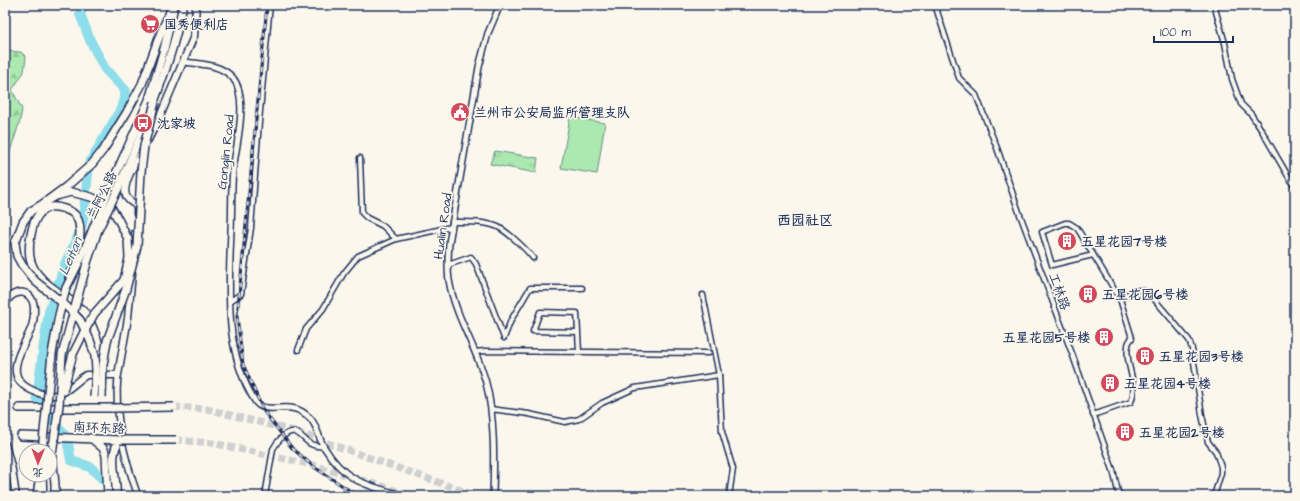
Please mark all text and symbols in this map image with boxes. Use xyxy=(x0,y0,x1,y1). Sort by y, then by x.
supermarket icon: 国秀便利店 xyxy=(139,13,161,35)
place label: 国秀便利店 xyxy=(164,16,229,34)
scale bar xyxy=(1154,18,1233,44)
text: 100 m xyxy=(1160,24,1191,41)
public building icon: 兰州市公安局监所管理支队 xyxy=(449,101,471,123)
place label: 兰州市公安局监所管理支队 xyxy=(474,104,630,122)
bus stop icon: 沈家坡 xyxy=(132,112,154,134)
street label: Gonglin Road xyxy=(213,113,240,190)
place label: 沈家坡 xyxy=(157,115,196,133)
street label: 兰阿公路 xyxy=(82,168,121,223)
street label: Hualin Road xyxy=(429,192,457,260)
district label: 西园社区 xyxy=(777,211,833,231)
building icon: 五星花园7号楼 xyxy=(1056,230,1078,252)
place label: 五星花园7号楼 xyxy=(1081,233,1167,251)
water label: Leitan xyxy=(54,234,88,278)
street label: 工林路 xyxy=(1044,270,1074,313)
building icon: 五星花园6号楼 xyxy=(1077,283,1099,305)
place label: 五星花园6号楼 xyxy=(1102,286,1188,304)
building icon: 五星花园5号楼 xyxy=(1093,326,1115,348)
place label: 五星花园5号楼 xyxy=(1003,329,1090,347)
building icon: 五星花园3号楼 xyxy=(1134,345,1156,367)
place label: 五星花园3号楼 xyxy=(1159,348,1244,366)
building icon: 五星花园4号楼 xyxy=(1099,372,1121,394)
place label: 五星花园4号楼 xyxy=(1124,375,1211,393)
street label: 南环东路 xyxy=(73,418,125,438)
building icon: 五星花园2号楼 xyxy=(1114,421,1136,443)
place label: 五星花园2号楼 xyxy=(1139,424,1224,442)
north arrow xyxy=(18,443,58,483)
text: 北 xyxy=(32,465,43,480)

